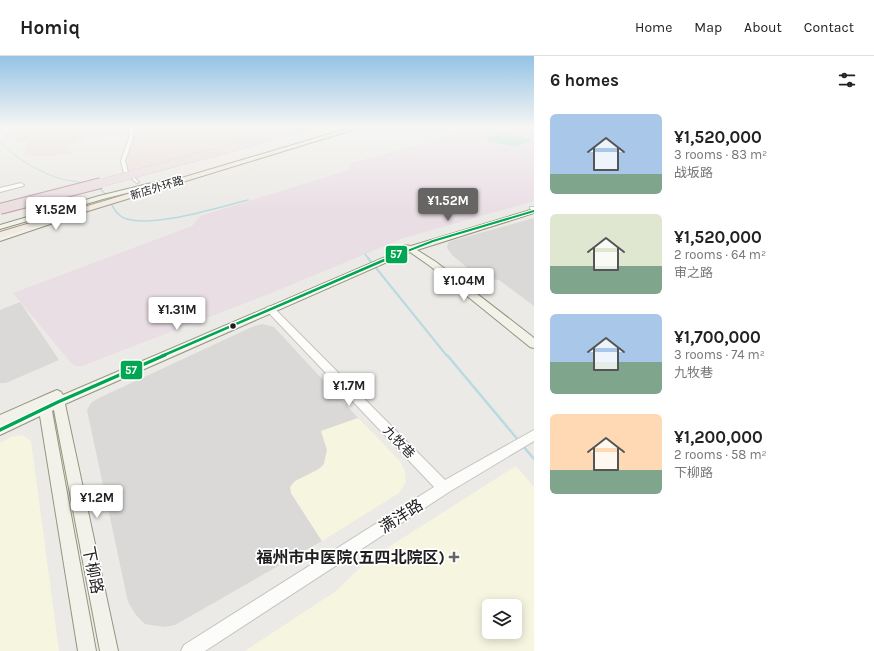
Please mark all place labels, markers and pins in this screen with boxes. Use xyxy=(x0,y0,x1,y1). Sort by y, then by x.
pin: ¥1.52M xyxy=(415,188,481,222)
pin: ¥1.52M xyxy=(23,197,89,231)
pin: ¥1.04M xyxy=(431,268,497,302)
pin: ¥1.31M xyxy=(144,297,210,331)
unlabelled marker xyxy=(228,321,238,331)
pin: ¥1.7M xyxy=(321,373,377,407)
pin: ¥1.2M xyxy=(69,485,125,519)
place label: 福州市中医院(五四北院区) xyxy=(256,548,445,567)
marker: 福州市中医院(五四北院区) xyxy=(448,551,460,563)

